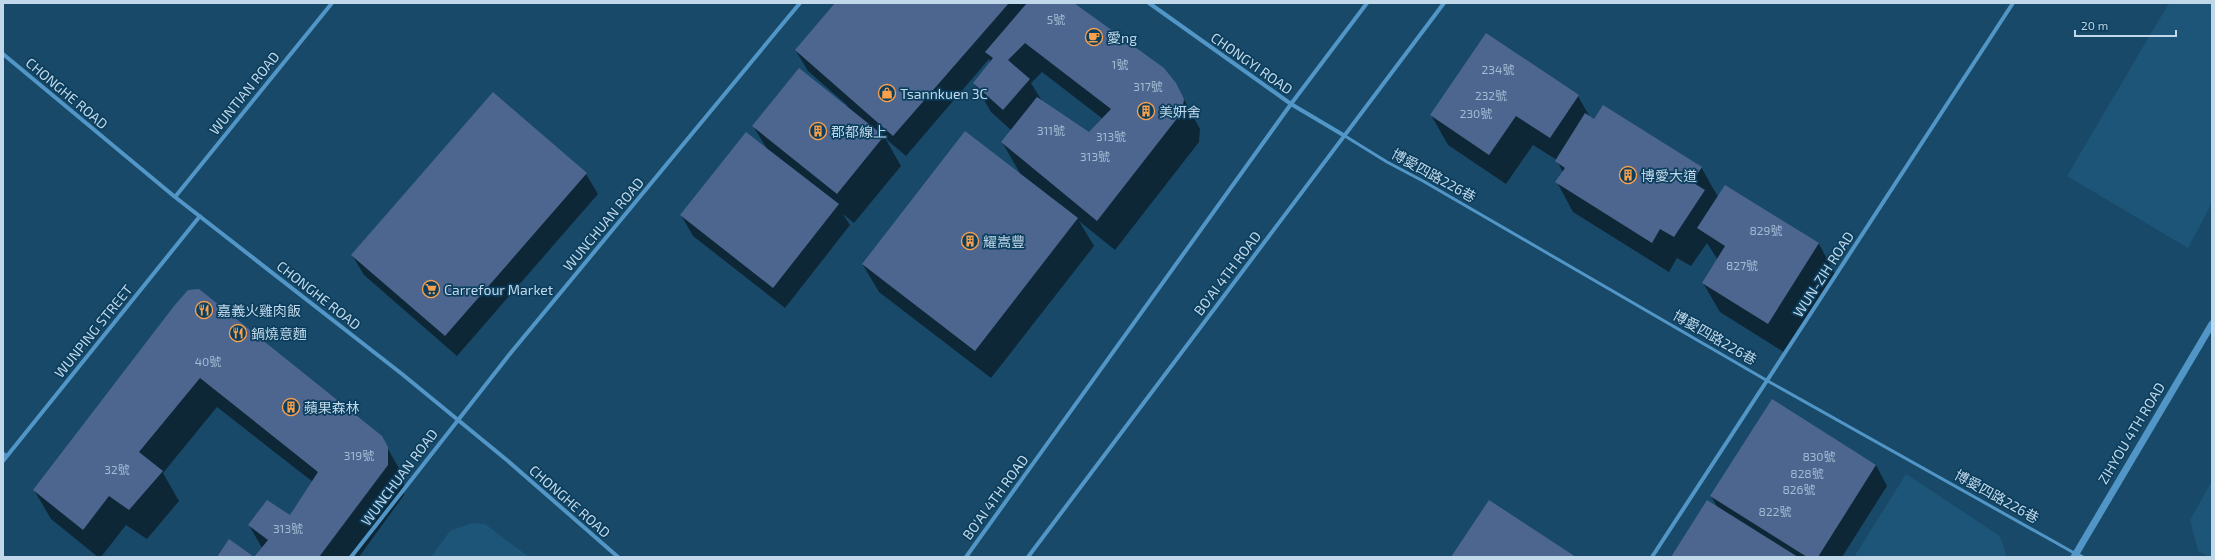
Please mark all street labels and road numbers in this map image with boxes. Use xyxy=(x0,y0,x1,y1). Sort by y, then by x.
street label: CHONGYI ROAD xyxy=(1208,29,1296,97)
street label: WUNTIAN ROAD xyxy=(205,48,283,138)
street label: CHONGHE ROAD xyxy=(23,54,111,132)
street label: 博愛四路226巷 xyxy=(1389,145,1479,205)
street label: WUNCHUAN ROAD xyxy=(559,174,647,274)
street label: BO'AI 4TH ROAD xyxy=(1190,228,1264,318)
street label: WUN-ZIH ROAD xyxy=(1789,228,1857,320)
street label: CHONGHE ROAD xyxy=(274,257,364,333)
street label: WUNPING STREET xyxy=(50,281,136,381)
street label: 博愛四路226巷 xyxy=(1670,306,1760,368)
street label: ZIHYOU 4TH ROAD xyxy=(2094,379,2168,487)
street label: WUNCHUAN ROAD xyxy=(357,425,441,529)
street label: BO'AI 4TH ROAD xyxy=(958,451,1032,543)
street label: CHONGHE ROAD xyxy=(526,461,614,541)
street label: 博愛四路226巷 xyxy=(1952,466,2042,526)

